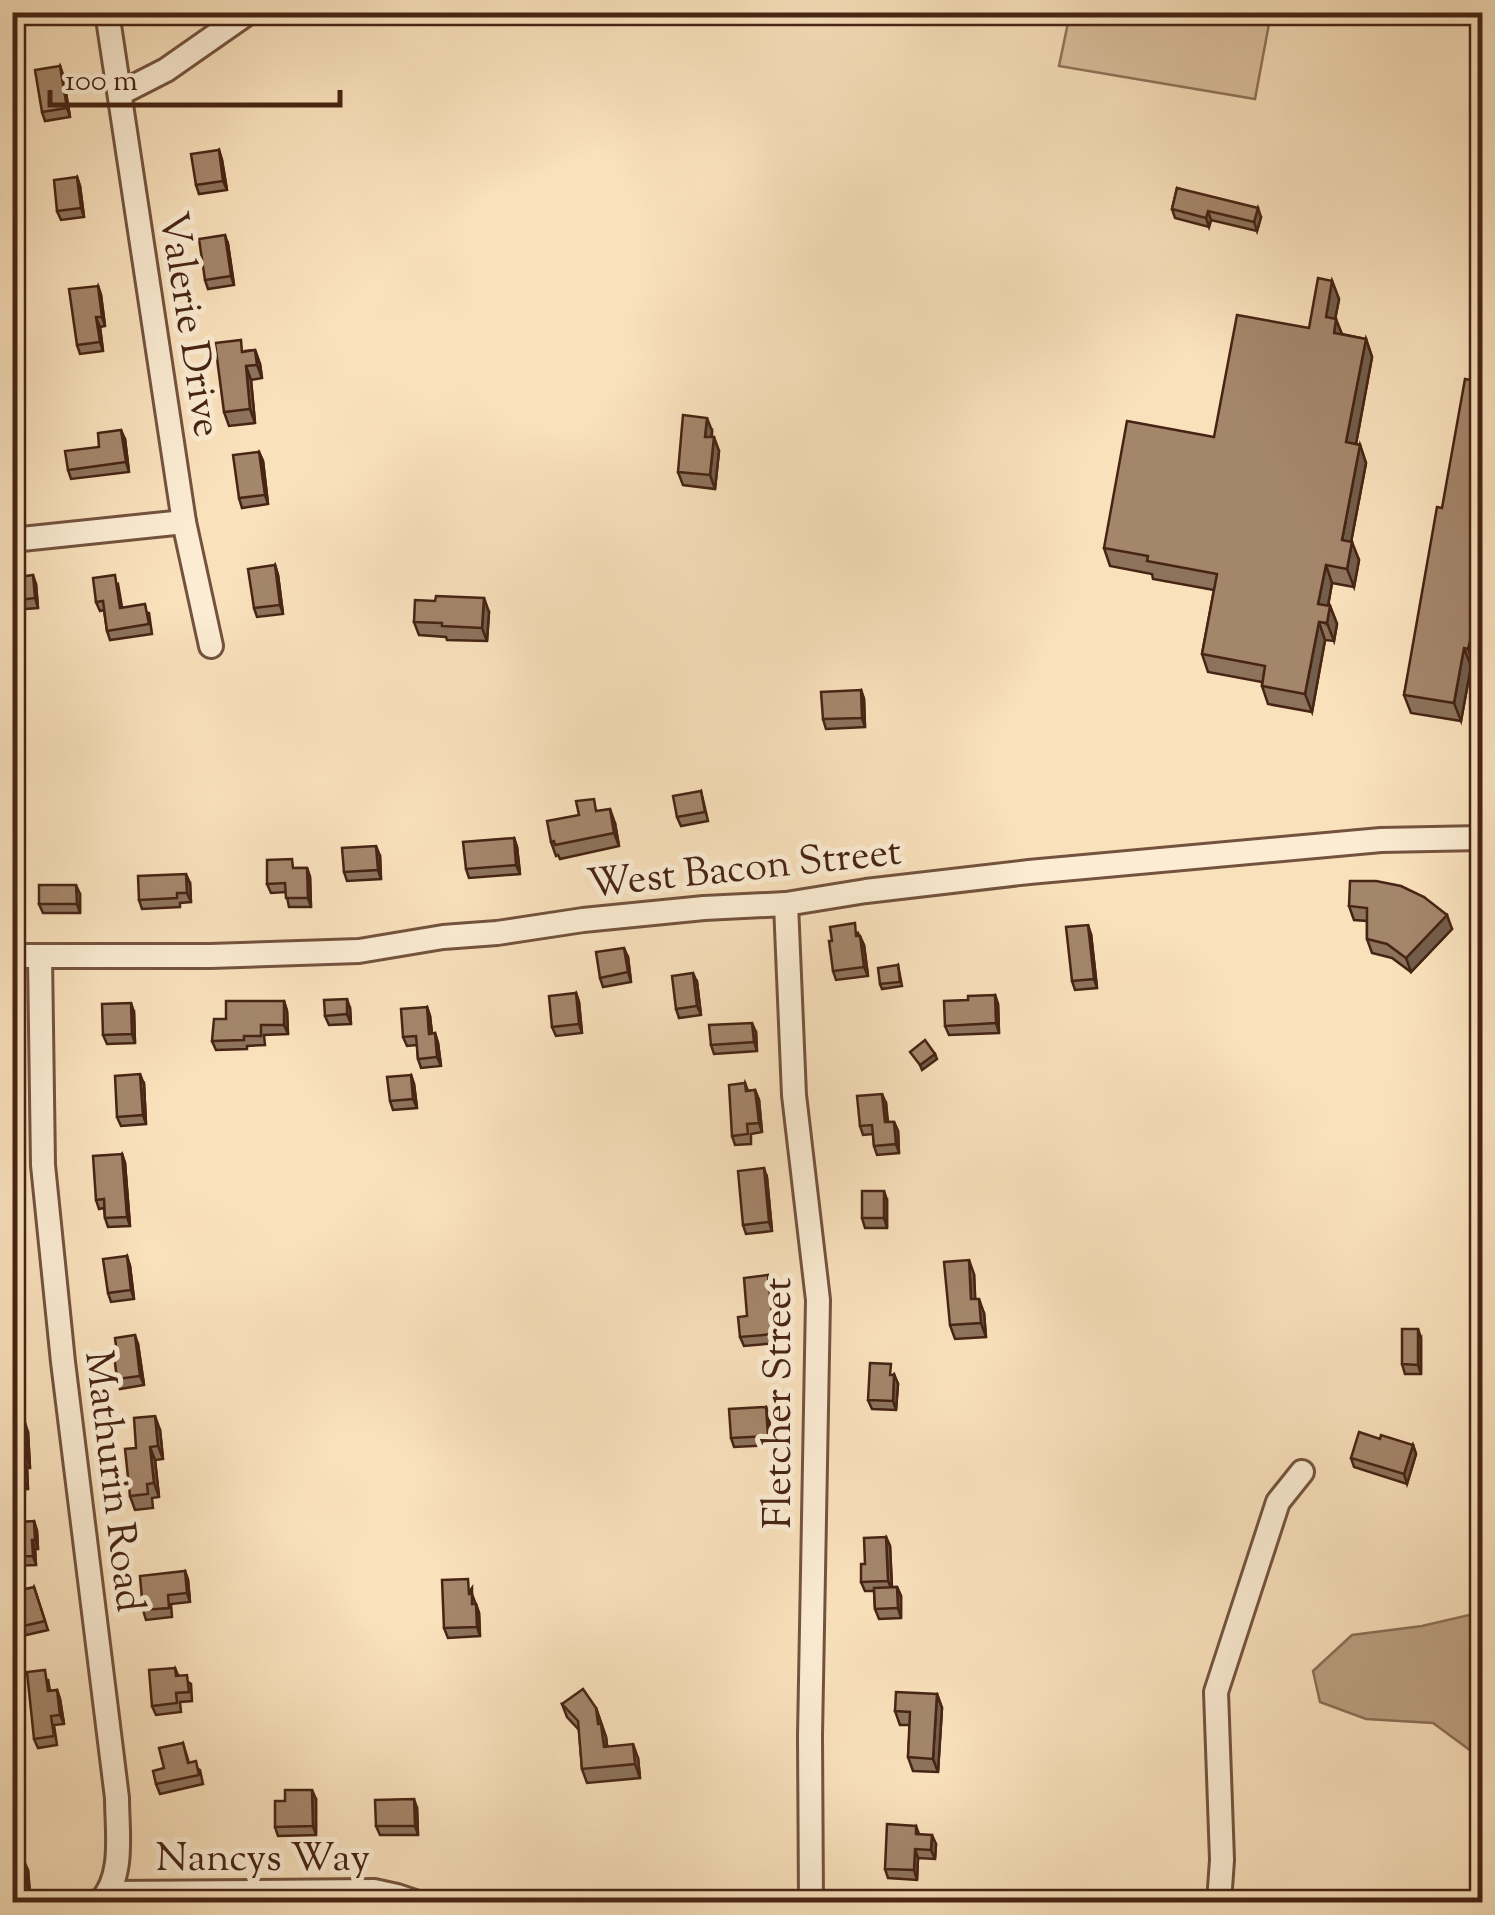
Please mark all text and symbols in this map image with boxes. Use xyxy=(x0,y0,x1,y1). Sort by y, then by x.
scale bar xyxy=(50,45,340,107)
text: 100 m xyxy=(65,61,138,104)
street label: Valerie Drive xyxy=(142,208,233,441)
street label: West Bacon Street xyxy=(585,826,905,915)
street label: Fletcher Street xyxy=(752,1277,809,1529)
street label: Mathurin Road xyxy=(67,1348,156,1616)
street label: Nancys Way xyxy=(156,1832,370,1889)

